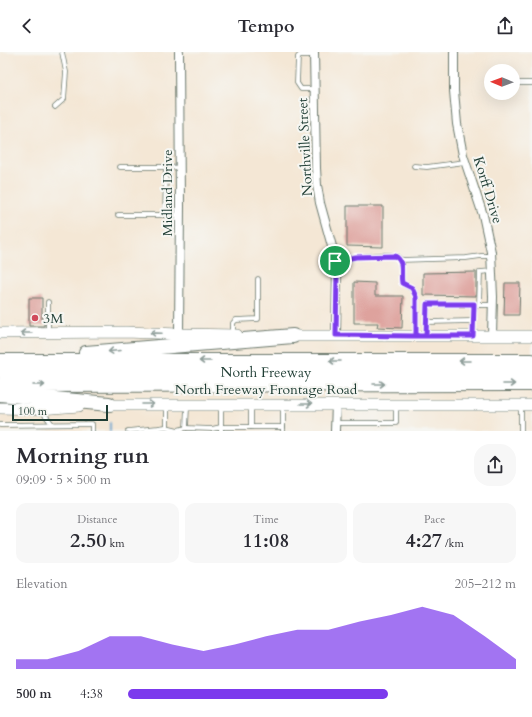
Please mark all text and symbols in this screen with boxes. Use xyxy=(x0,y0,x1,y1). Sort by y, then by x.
text: Tempo xyxy=(237,14,295,39)
icon: back xyxy=(16,15,38,37)
icon: share xyxy=(494,15,516,37)
north arrow xyxy=(484,64,520,100)
map controls xyxy=(484,64,520,100)
street label: Northville Street xyxy=(293,97,317,197)
street label: Midland Drive xyxy=(158,149,177,237)
street label: Korff Drive xyxy=(469,154,507,226)
pin xyxy=(318,244,352,278)
icon: arrive xyxy=(324,250,346,272)
place label: 3M xyxy=(43,309,63,328)
marker: 3M xyxy=(30,313,40,323)
one-way arrow xyxy=(20,329,33,337)
one-way arrow xyxy=(150,330,163,337)
one-way arrow xyxy=(108,347,121,354)
one-way arrow xyxy=(199,357,212,365)
one-way arrow xyxy=(329,357,342,365)
one-way arrow xyxy=(459,357,472,365)
street label: North Freeway xyxy=(220,362,312,382)
street label: North Freeway Frontage Road xyxy=(175,380,358,399)
one-way arrow xyxy=(372,380,385,388)
one-way arrow xyxy=(502,380,515,388)
one-way arrow xyxy=(32,381,45,389)
one-way arrow xyxy=(141,400,154,408)
one-way arrow xyxy=(299,400,312,408)
scale bar xyxy=(12,403,108,422)
text: 100 m xyxy=(18,404,47,419)
text: Morning run xyxy=(16,441,149,471)
button: share xyxy=(474,444,516,486)
text: 09:09 · 5 × 500 m xyxy=(16,471,111,489)
text: Distance xyxy=(77,512,117,527)
text: Time xyxy=(253,512,279,527)
text: Pace xyxy=(424,512,445,527)
text: 2.50 xyxy=(70,527,107,554)
text: 11:08 xyxy=(243,527,289,554)
text: 4:27 xyxy=(406,527,442,554)
text: km xyxy=(107,536,125,551)
text: /km xyxy=(442,536,464,551)
text: Elevation xyxy=(16,575,68,593)
text: 205–212 m xyxy=(454,575,516,593)
text: 500 m xyxy=(16,685,51,703)
text: 4:38 xyxy=(80,685,103,703)

